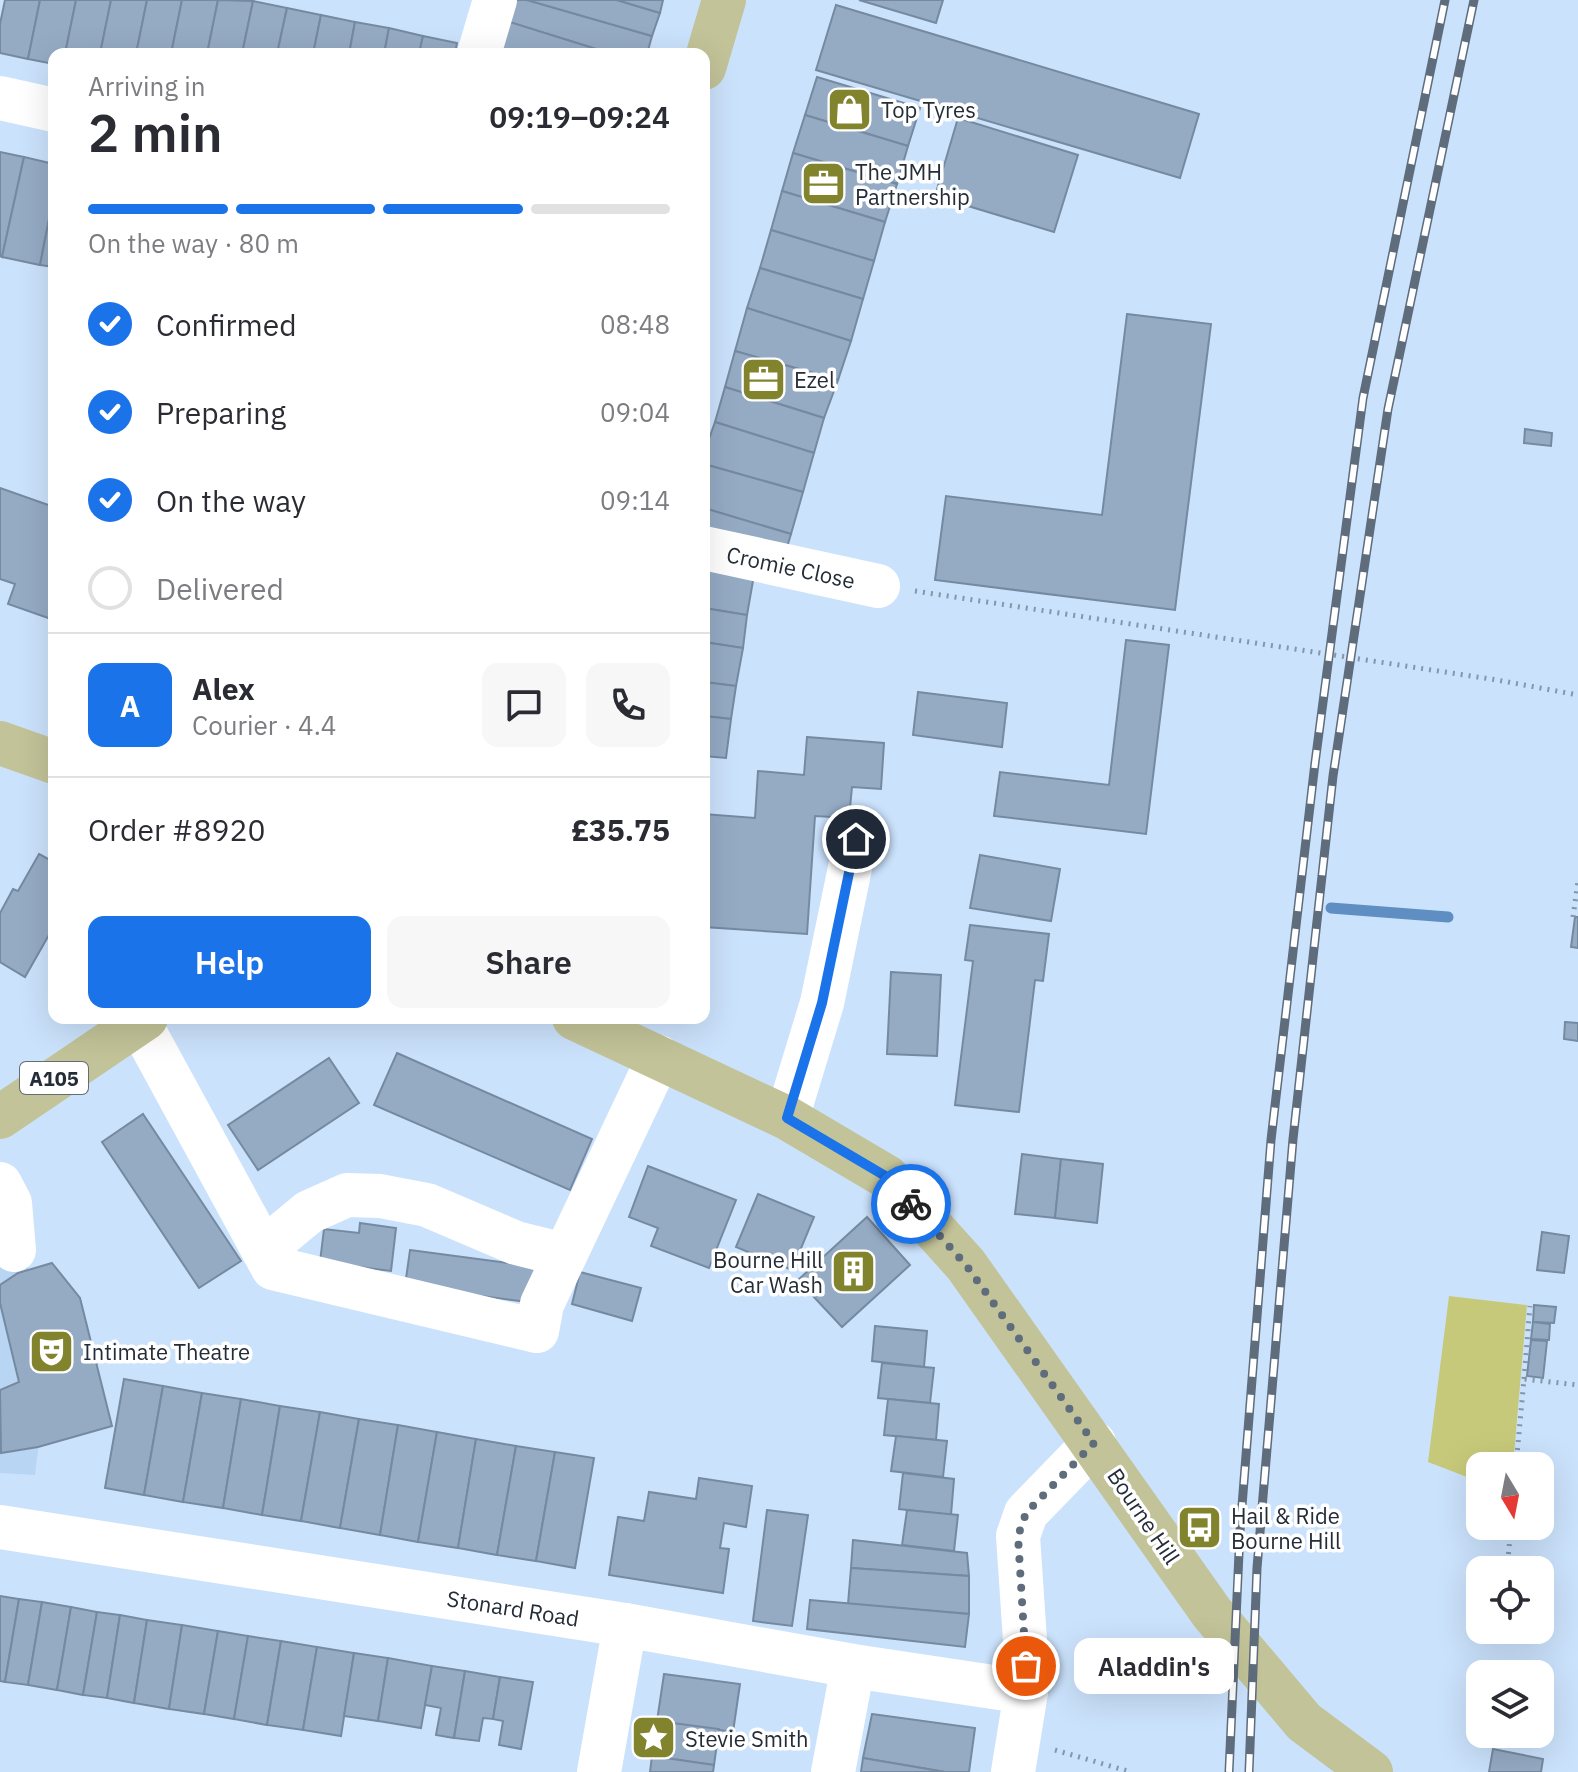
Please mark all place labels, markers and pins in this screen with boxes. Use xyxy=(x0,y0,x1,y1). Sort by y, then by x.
shop icon: Top Tyres xyxy=(826,85,874,133)
place label: Top Tyres xyxy=(881,95,976,124)
place label: The JMH Partnership xyxy=(855,157,970,211)
office icon: The JMH Partnership xyxy=(800,160,848,208)
office icon: Ezel xyxy=(739,355,787,403)
place label: Ezel xyxy=(794,365,835,394)
pin xyxy=(822,805,890,873)
place label: Bourne Hill Car Wash xyxy=(713,1245,823,1299)
building icon: Bourne Hill Car Wash xyxy=(830,1248,878,1296)
theatre icon: Intimate Theatre xyxy=(28,1327,76,1375)
place label: Intimate Theatre xyxy=(83,1337,250,1366)
place label: Hail & Ride Bourne Hill xyxy=(1231,1501,1341,1555)
bus stop icon: Hail & Ride Bourne Hill xyxy=(1176,1504,1224,1552)
pin xyxy=(992,1632,1060,1700)
callout: Aladdin's xyxy=(1074,1638,1234,1694)
place icon: Stevie Smith xyxy=(630,1714,678,1762)
place label: Stevie Smith xyxy=(685,1724,809,1753)

